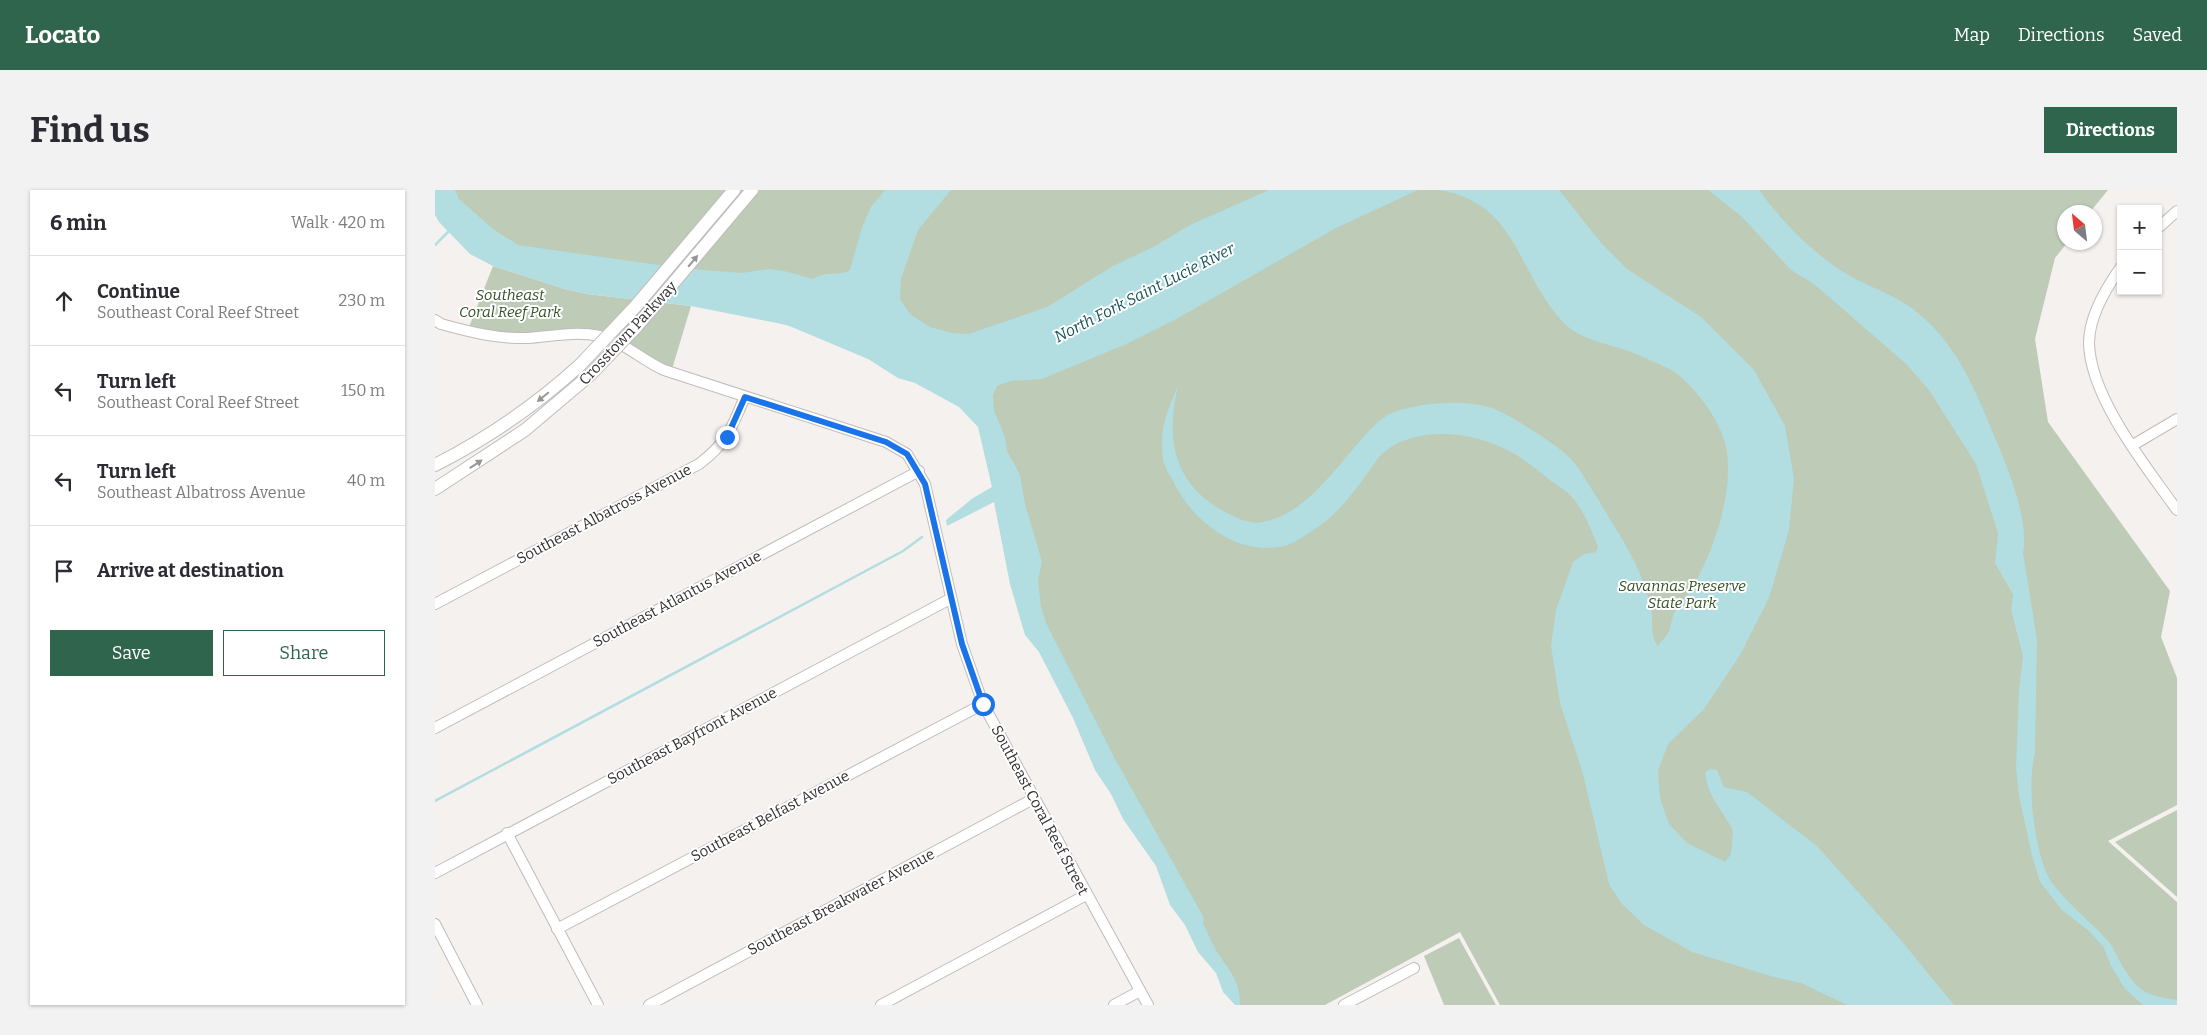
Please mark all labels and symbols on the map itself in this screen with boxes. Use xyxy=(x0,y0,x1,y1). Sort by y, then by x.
north arrow xyxy=(2057,205,2102,250)
water label: North Fork Saint Lucie River xyxy=(1051,238,1239,346)
one-way arrow xyxy=(687,255,698,268)
street label: Crosstown Parkway xyxy=(575,277,681,389)
park label: Southeast Coral Reef Park xyxy=(459,286,562,321)
one-way arrow xyxy=(537,391,550,402)
route end xyxy=(716,426,739,449)
one-way arrow xyxy=(470,459,483,468)
street label: Southeast Albatross Avenue xyxy=(514,460,694,568)
street label: Southeast Atlantus Avenue xyxy=(590,547,764,651)
park label: Savannas Preserve State Park xyxy=(1618,577,1746,612)
street label: Southeast Bayfront Avenue xyxy=(604,684,780,788)
route start xyxy=(972,693,995,716)
street label: Southeast Coral Reef Street xyxy=(988,722,1093,898)
street label: Southeast Belfast Avenue xyxy=(688,766,852,866)
street label: Southeast Breakwater Avenue xyxy=(744,845,938,959)

